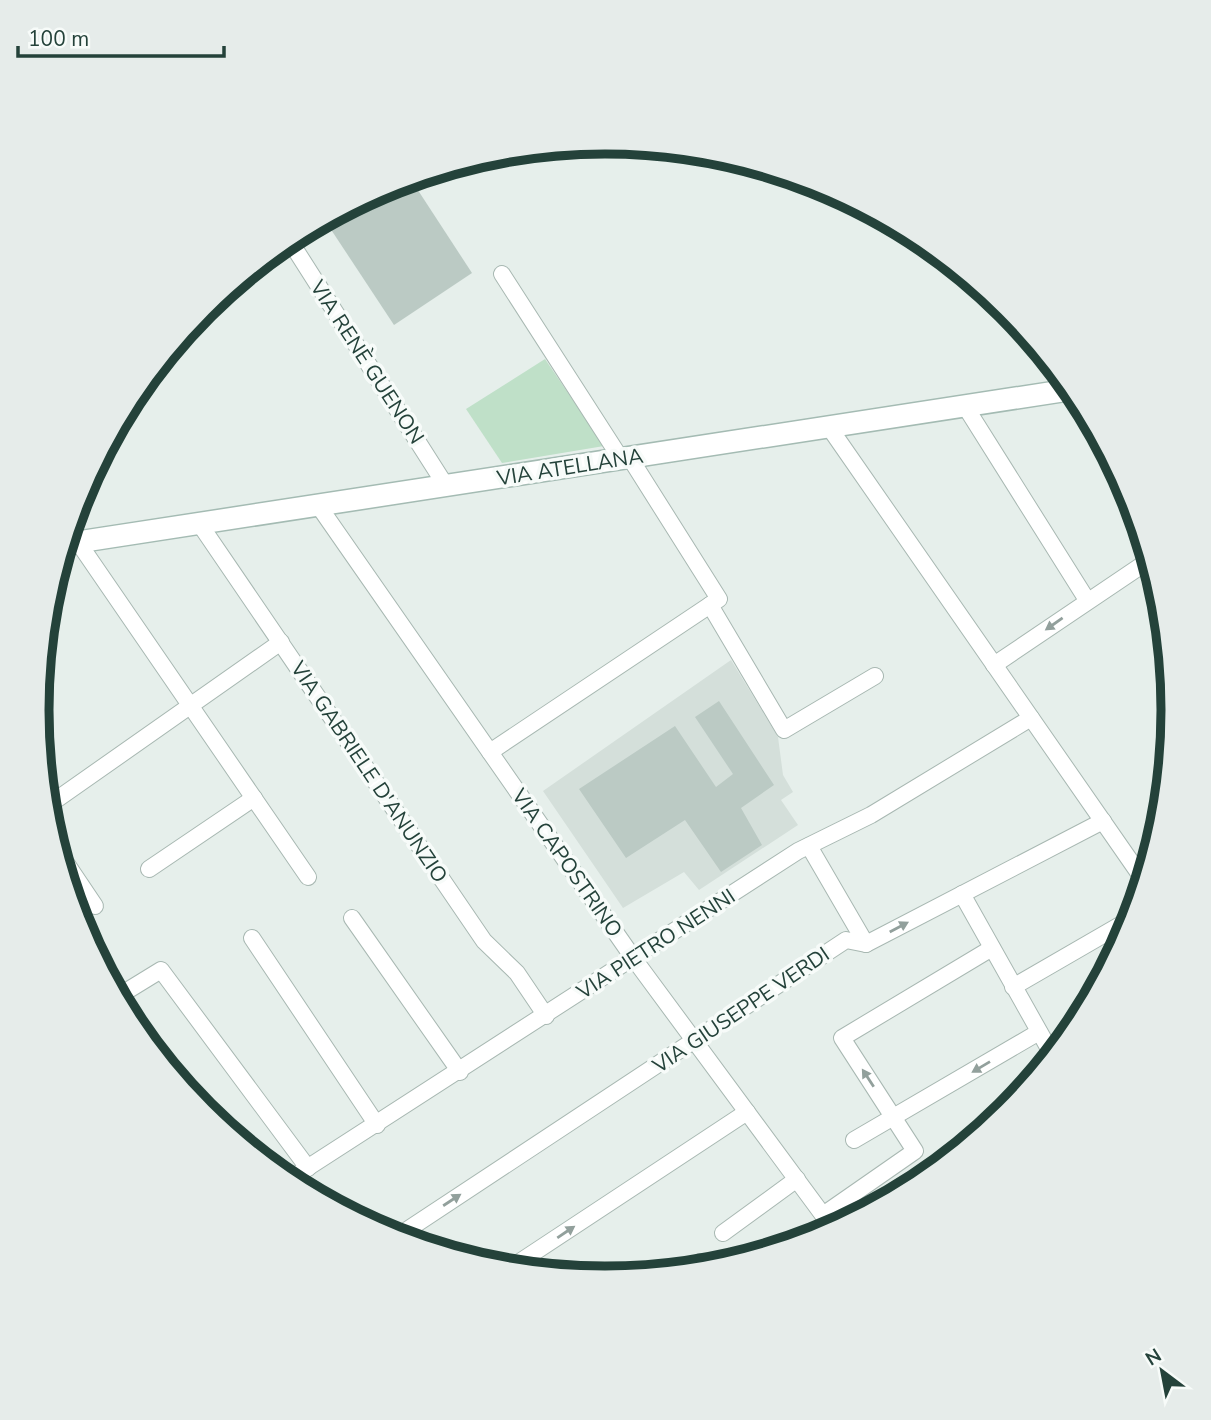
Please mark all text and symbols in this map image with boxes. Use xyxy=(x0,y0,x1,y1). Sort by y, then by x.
scale bar xyxy=(18,14,224,58)
text: 100 m xyxy=(28,25,89,53)
street label: VIA RENÈ GUENON xyxy=(303,274,430,449)
street label: VIA ATELLANA xyxy=(494,442,645,493)
one-way arrow xyxy=(1044,617,1063,630)
street label: VIA GABRIELE D'ANUNZIO xyxy=(284,655,454,888)
street label: VIA CAPOSTRINO xyxy=(505,782,629,943)
street label: VIA PIETRO NENNI xyxy=(571,882,741,1006)
one-way arrow xyxy=(889,921,909,932)
street label: VIA GIUSEPPE VERDI xyxy=(646,940,835,1080)
one-way arrow xyxy=(971,1060,990,1073)
one-way arrow xyxy=(862,1069,875,1088)
one-way arrow xyxy=(443,1194,462,1207)
one-way arrow xyxy=(556,1225,576,1238)
north arrow xyxy=(1127,1336,1197,1406)
text: N xyxy=(1141,1343,1166,1372)

